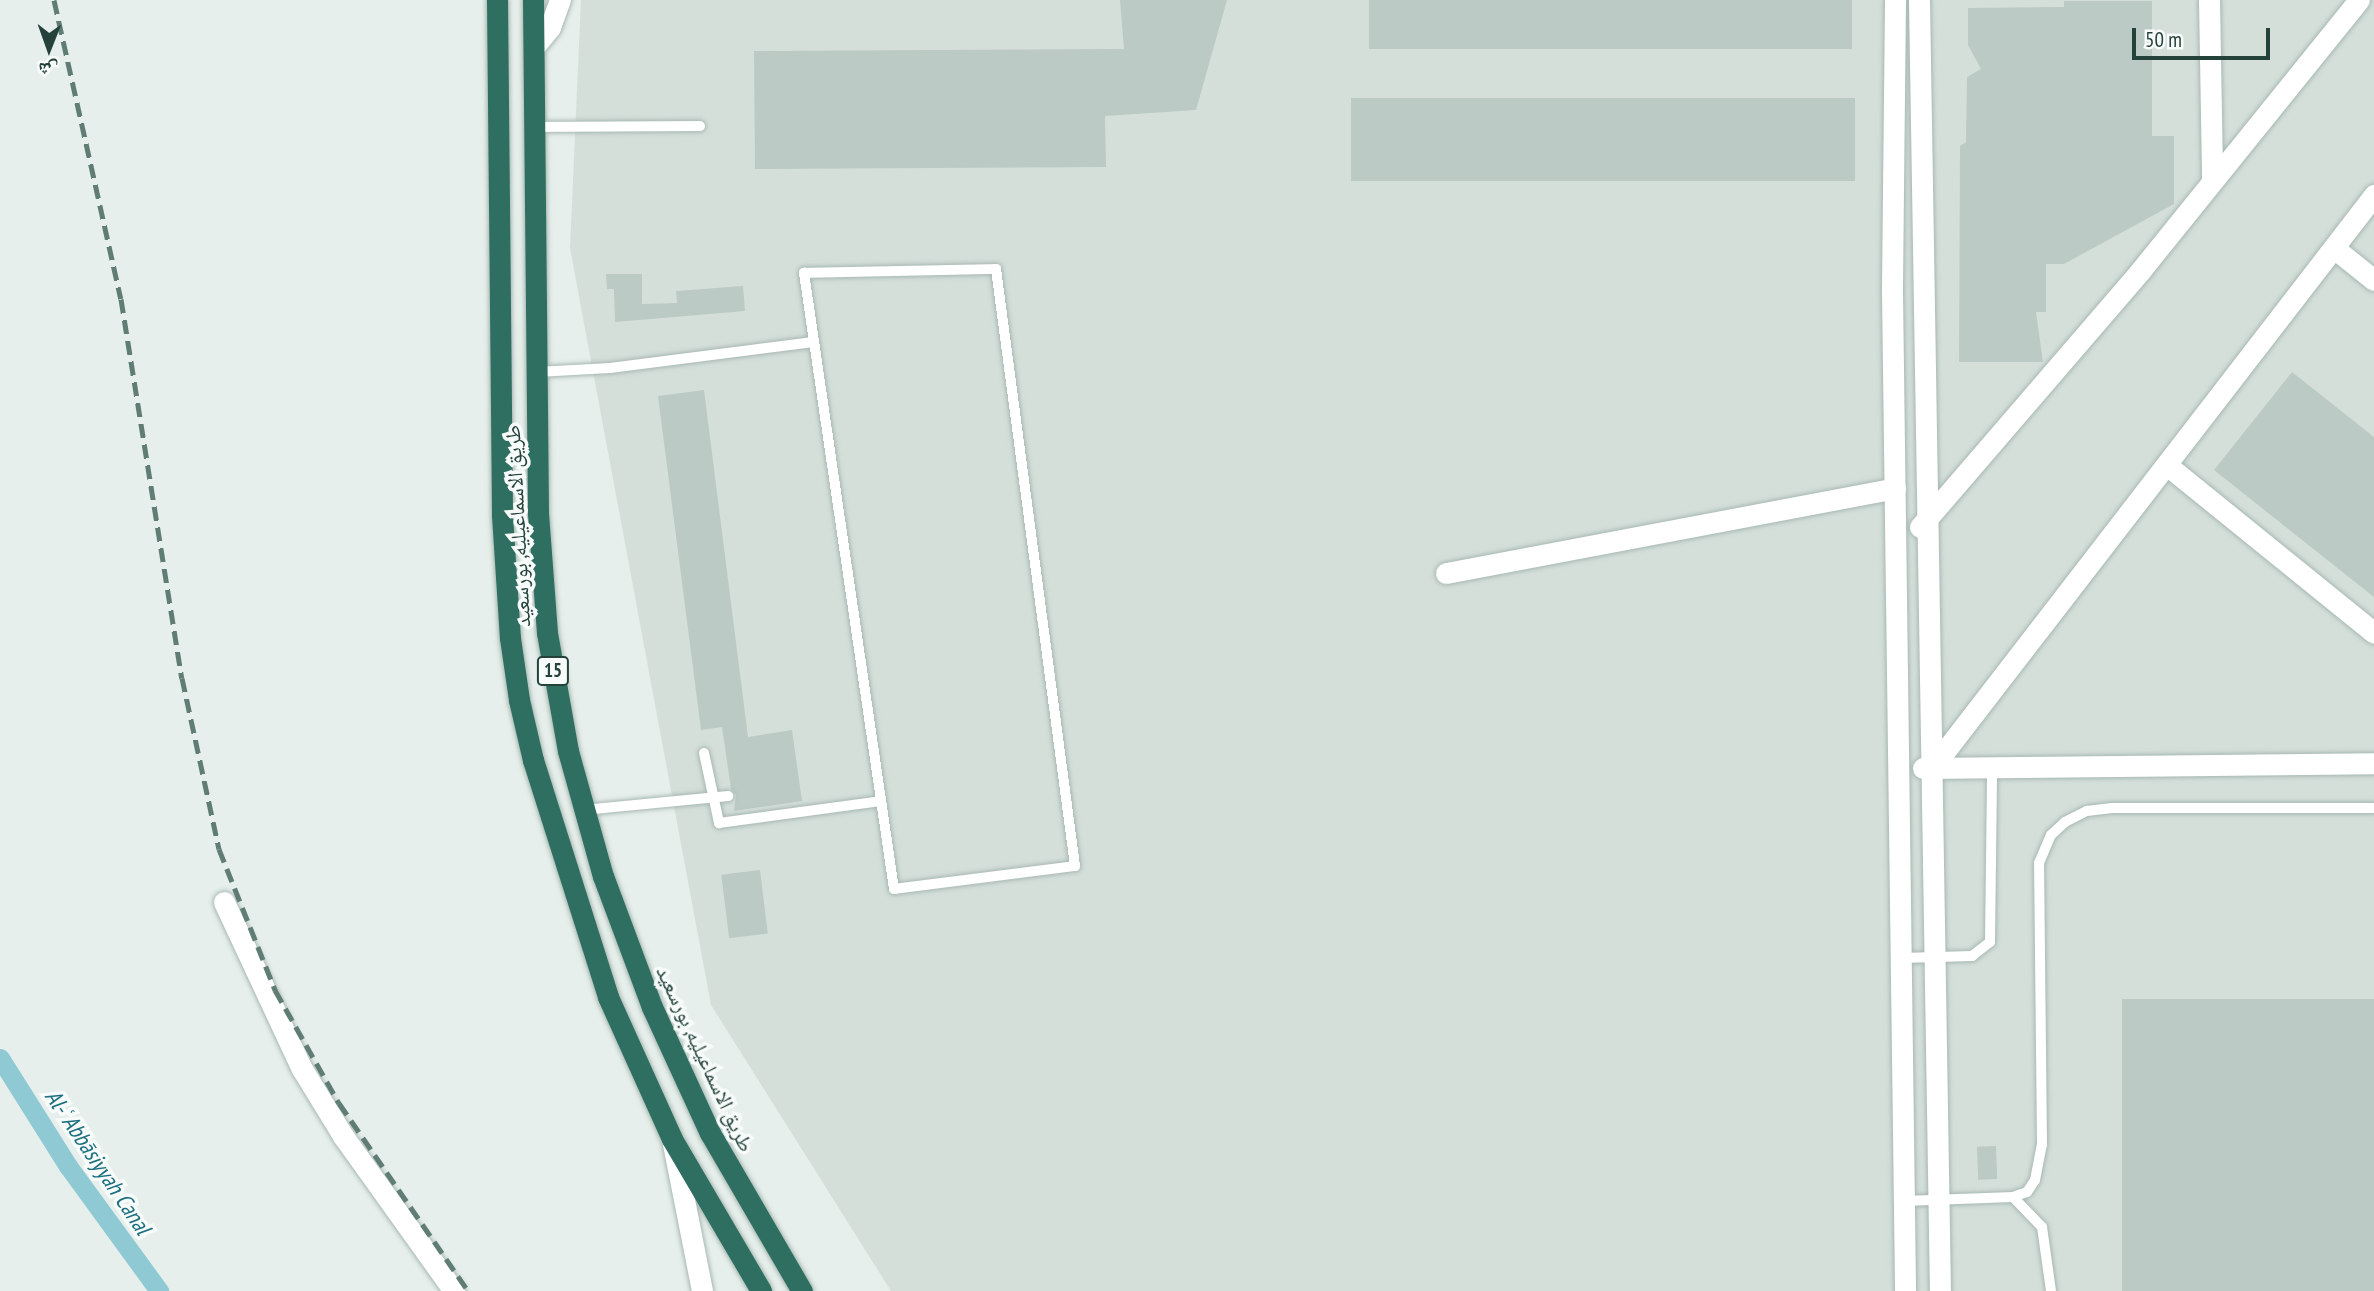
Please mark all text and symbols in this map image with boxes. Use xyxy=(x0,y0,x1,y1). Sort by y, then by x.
north arrow xyxy=(14,14,84,84)
scale bar xyxy=(2136,14,2274,58)
text: 50 m xyxy=(2145,26,2182,53)
text: ش xyxy=(38,58,59,82)
street label: طريق الاسماعيليه, بورسعيد xyxy=(500,424,536,628)
road number: 15 xyxy=(536,656,570,686)
street label: طريق الاسماعيليه, بورسعيد xyxy=(651,961,759,1157)
water label: Al-ʿAbbāsiyyah Canal xyxy=(39,1084,157,1240)

